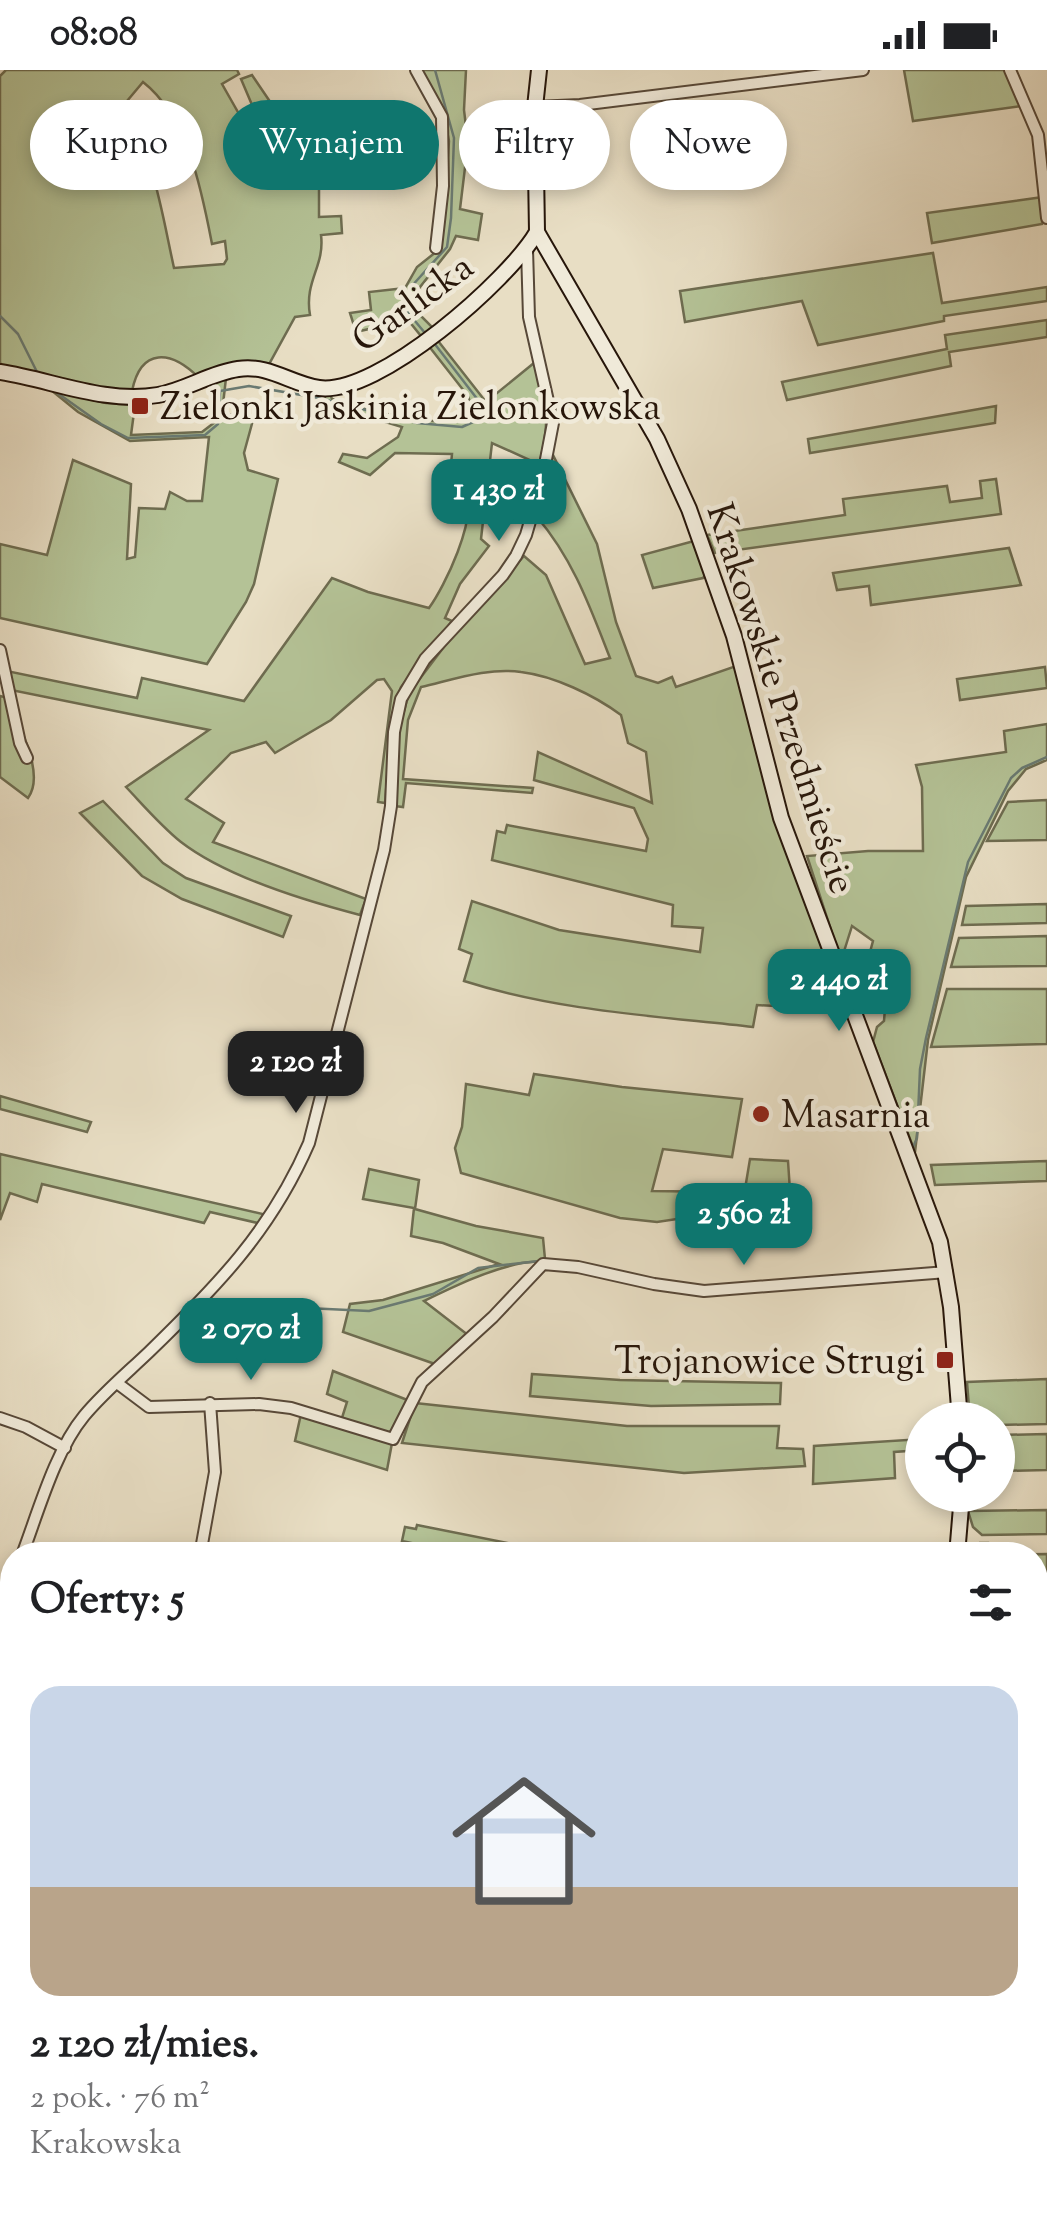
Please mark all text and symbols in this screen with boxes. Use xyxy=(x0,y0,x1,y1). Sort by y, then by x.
text: 08:08 xyxy=(50,8,138,62)
chip: Kupno xyxy=(30,100,203,190)
chip: Wynajem xyxy=(223,100,439,190)
chip: Filtry xyxy=(459,100,610,190)
chip: Nowe xyxy=(630,100,787,190)
street label: Garlicka xyxy=(342,243,486,368)
place label: Zielonki Jaskinia Zielonkowska xyxy=(160,383,661,437)
marker: Zielonki Jaskinia Zielonkowska xyxy=(129,395,151,417)
pin: 1 430 zł xyxy=(396,459,602,544)
text: 1 430 zł xyxy=(453,468,545,514)
street label: Krakowskie Przedmieście xyxy=(690,497,867,901)
pin: 2 440 zł xyxy=(736,949,942,1034)
text: 2 440 zł xyxy=(790,958,888,1004)
pin: 2 120 zł xyxy=(193,1031,399,1116)
text: 2 120 zł xyxy=(250,1040,342,1086)
place label: Masarnia xyxy=(781,1091,930,1145)
marker: Masarnia xyxy=(750,1103,772,1125)
pin: 2 560 zł xyxy=(641,1183,847,1268)
text: 2 560 zł xyxy=(697,1192,791,1238)
pin: 2 070 zł xyxy=(148,1298,354,1383)
text: 2 070 zł xyxy=(202,1307,300,1353)
place label: Trojanowice Strugi xyxy=(614,1337,925,1391)
marker: Trojanowice Strugi xyxy=(934,1349,956,1371)
map controls xyxy=(905,1402,1015,1512)
button: locate xyxy=(905,1402,1015,1512)
text: Oferty: 5 xyxy=(30,1572,184,1632)
icon: filters xyxy=(963,1575,1018,1630)
icon: home xyxy=(434,1751,614,1931)
text: 2 120 zł/mies. xyxy=(30,2016,259,2076)
text: 2 pok. · 76 m² xyxy=(30,2076,210,2122)
text: Krakowska xyxy=(30,2122,181,2168)

